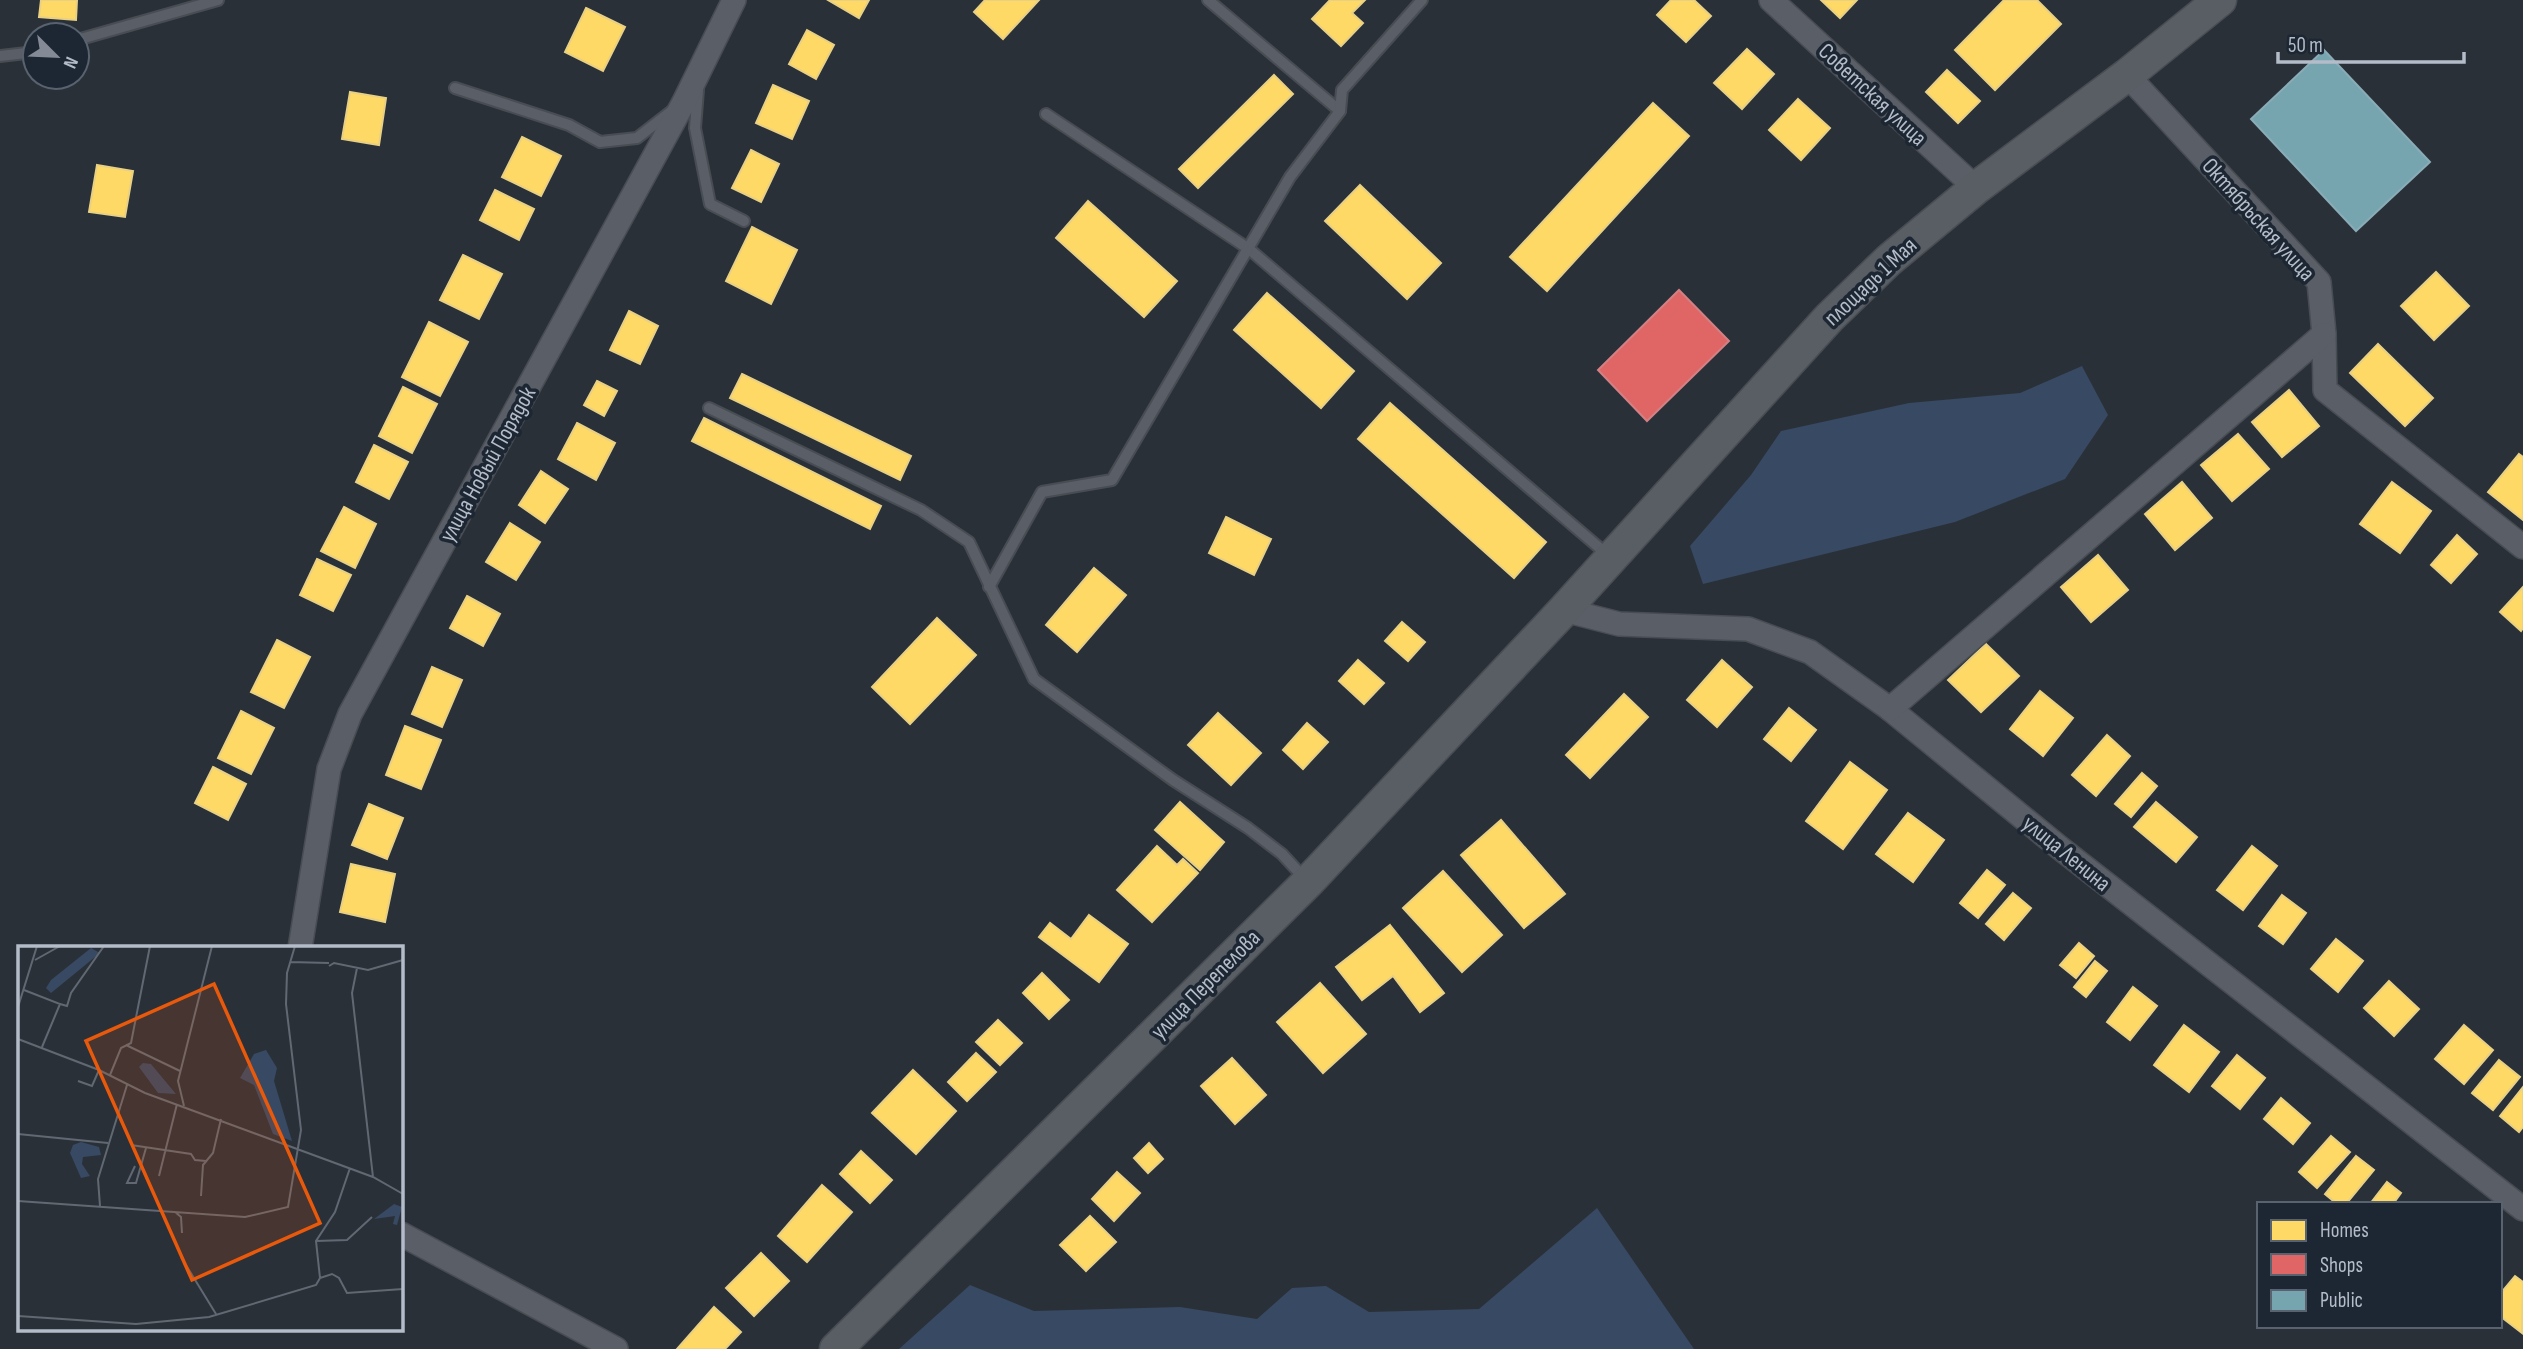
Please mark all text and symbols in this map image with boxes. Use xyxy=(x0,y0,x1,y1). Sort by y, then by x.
north arrow xyxy=(21,21,91,91)
scale bar xyxy=(2278,21,2464,65)
text: 50 m xyxy=(2288,33,2323,58)
street label: Советская улица xyxy=(1812,37,1932,152)
text: N xyxy=(58,53,83,72)
street label: Октябрьская улица xyxy=(2196,152,2321,287)
street label: площадь 1 Мая xyxy=(1818,232,1923,332)
street label: улица Новый Порядок xyxy=(434,382,542,547)
street label: улица Ленина xyxy=(2017,810,2116,898)
street label: улица Перепелова xyxy=(1145,924,1266,1045)
inset map xyxy=(18,946,402,1332)
legend xyxy=(2257,1202,2502,1328)
text: Homes xyxy=(2320,1218,2369,1243)
text: Shops xyxy=(2320,1253,2363,1278)
text: Public xyxy=(2320,1288,2363,1313)

